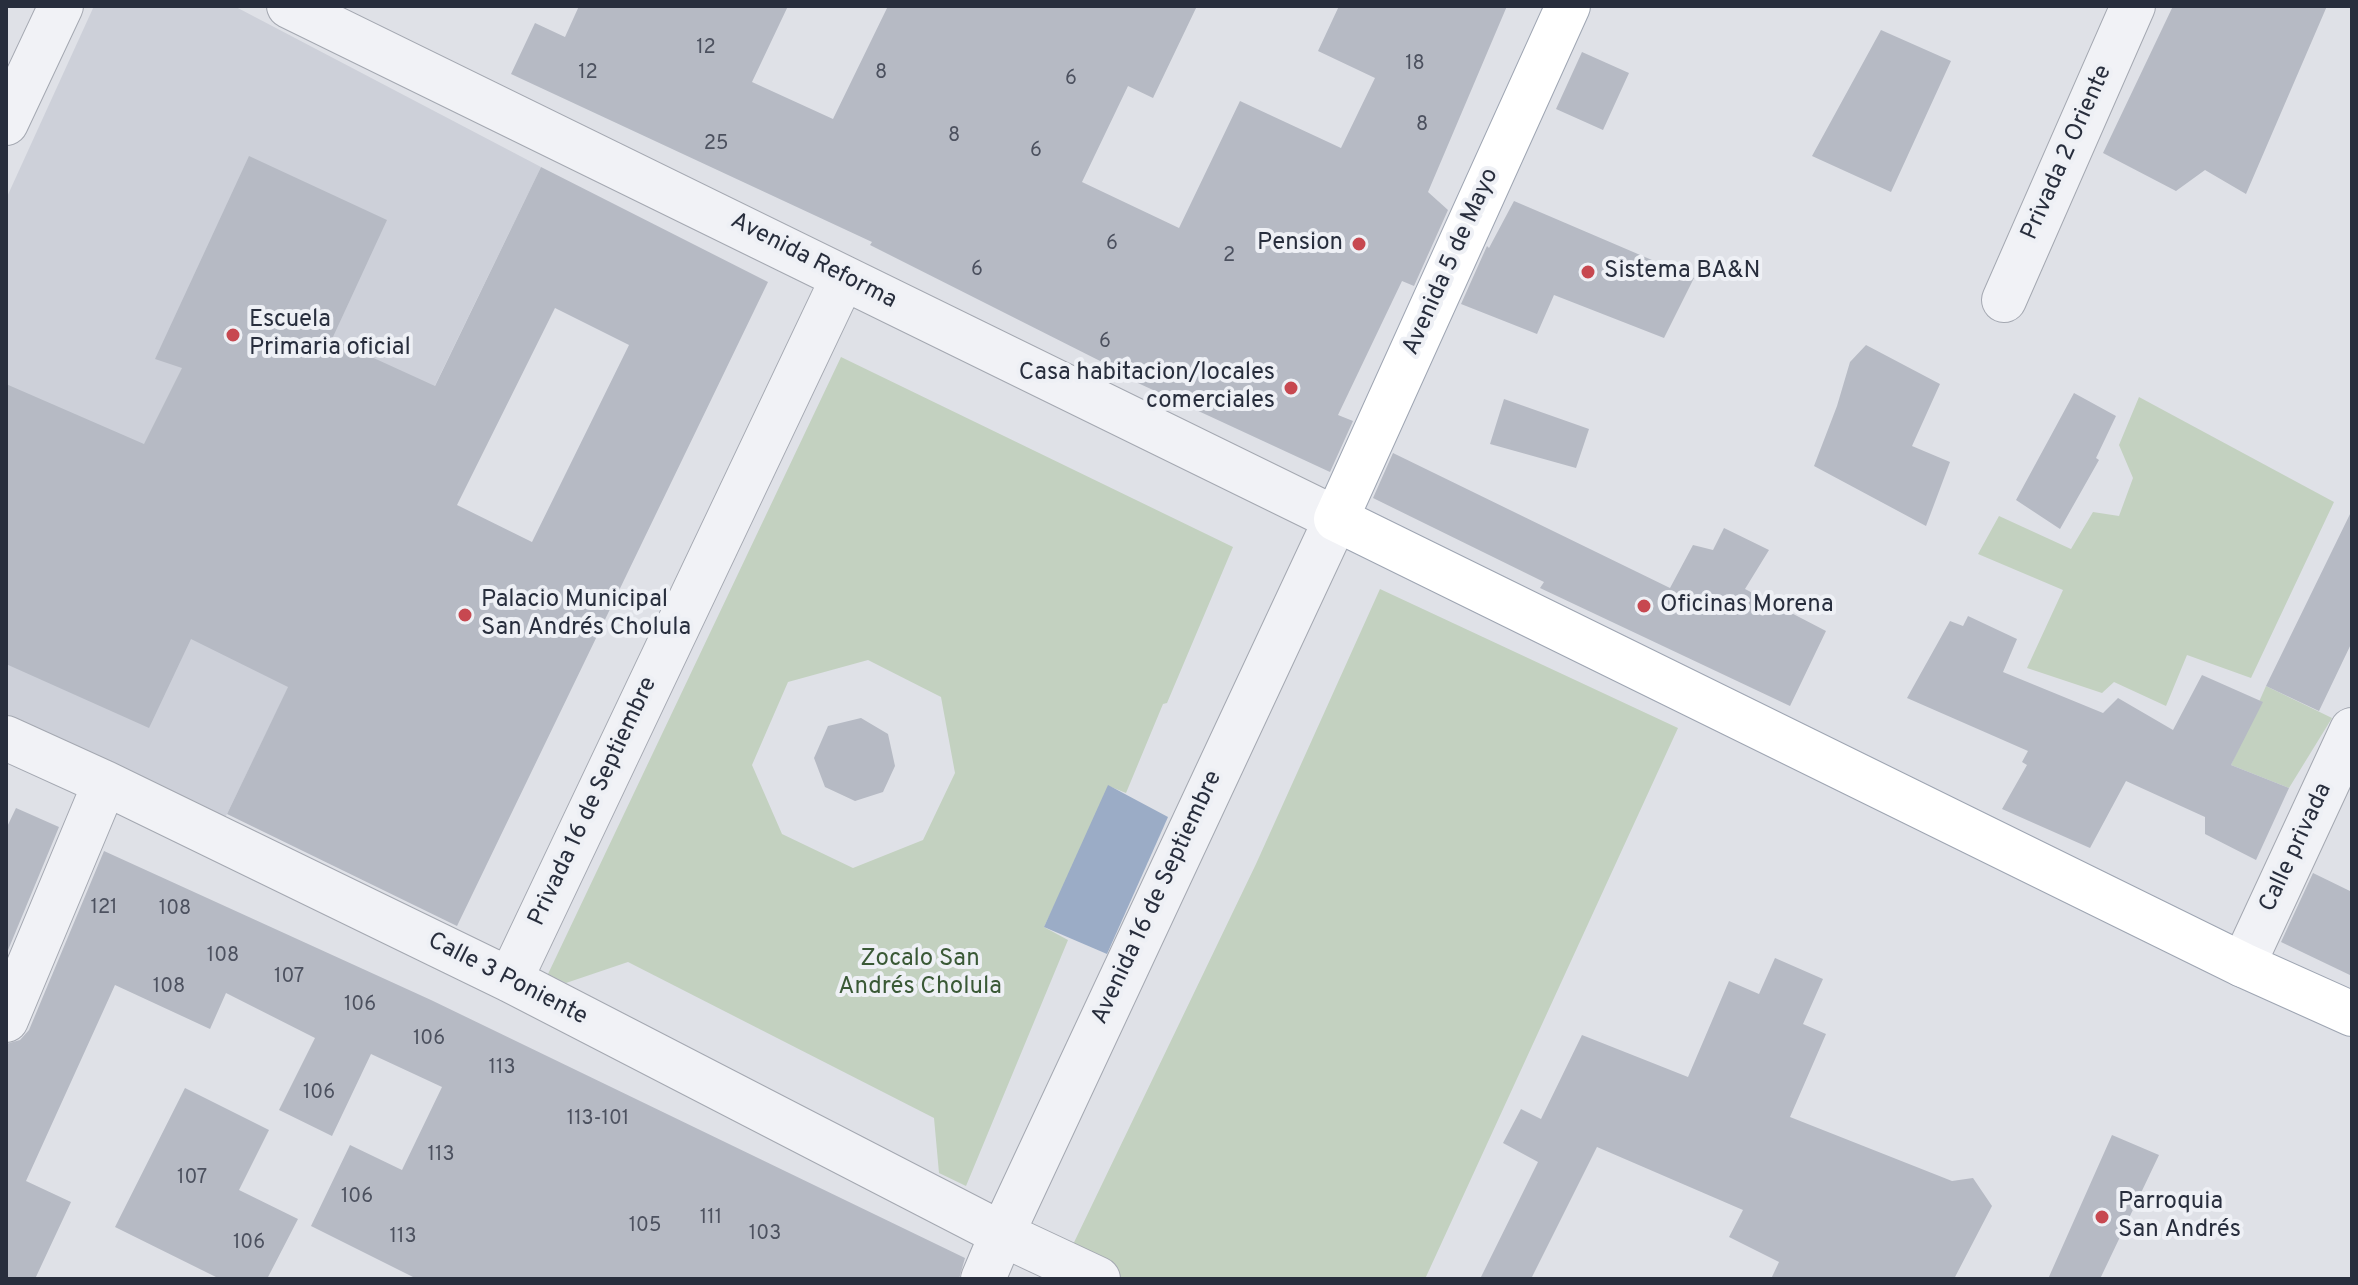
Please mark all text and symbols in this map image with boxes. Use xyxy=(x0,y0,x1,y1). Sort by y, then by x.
house number: 12 xyxy=(696,37,716,61)
house number: 18 xyxy=(1405,53,1425,77)
street label: Privada 2 Oriente xyxy=(2017,61,2119,245)
house number: 12 xyxy=(578,62,598,86)
house number: 8 xyxy=(875,62,887,86)
house number: 6 xyxy=(1065,68,1077,92)
house number: 8 xyxy=(1416,114,1428,138)
house number: 8 xyxy=(948,125,960,149)
house number: 25 xyxy=(704,133,728,157)
house number: 6 xyxy=(1030,140,1042,164)
street label: Avenida 5 de Mayo xyxy=(1398,164,1506,360)
street label: Avenida Reforma xyxy=(725,208,901,316)
place label: Pension xyxy=(1257,230,1343,258)
house number: 6 xyxy=(1106,233,1118,257)
marker: Pension xyxy=(1350,235,1368,253)
house number: 2 xyxy=(1223,245,1235,269)
place label: Sistema BA&N xyxy=(1604,258,1760,286)
house number: 6 xyxy=(971,259,983,283)
marker: Sistema BA&N xyxy=(1579,263,1597,281)
place label: Escuela Primaria oficial xyxy=(249,307,411,363)
marker: Escuela Primaria oficial xyxy=(224,326,242,344)
house number: 6 xyxy=(1099,331,1111,355)
place label: Casa habitacion/locales comerciales xyxy=(1019,360,1275,416)
marker: Casa habitacion/locales comerciales xyxy=(1282,379,1300,397)
place label: Palacio Municipal San Andrés Cholula xyxy=(481,587,691,643)
place label: Oficinas Morena xyxy=(1660,592,1834,620)
marker: Oficinas Morena xyxy=(1635,597,1653,615)
marker: Palacio Municipal San Andrés Cholula xyxy=(456,606,474,624)
street label: Privada 16 de Septiembre xyxy=(524,673,664,931)
street label: Avenida 16 de Septiembre xyxy=(1087,767,1229,1029)
street label: Calle privada xyxy=(2255,779,2339,917)
house number: 121 xyxy=(90,897,118,921)
house number: 108 xyxy=(159,898,191,922)
street label: Calle 3 Poniente xyxy=(422,927,592,1033)
house number: 108 xyxy=(207,945,239,969)
park label: Zocalo San Andrés Cholula xyxy=(838,946,1002,1002)
house number: 107 xyxy=(274,966,304,990)
house number: 108 xyxy=(153,976,185,1000)
house number: 106 xyxy=(344,994,376,1018)
house number: 106 xyxy=(413,1028,445,1052)
house number: 113 xyxy=(489,1057,515,1081)
house number: 106 xyxy=(303,1082,335,1106)
house number: 113-101 xyxy=(567,1108,629,1132)
house number: 113 xyxy=(428,1144,454,1168)
house number: 107 xyxy=(177,1167,207,1191)
house number: 106 xyxy=(341,1186,373,1210)
place label: Parroquia San Andrés xyxy=(2118,1189,2241,1245)
house number: 111 xyxy=(700,1207,722,1231)
marker: Parroquia San Andrés xyxy=(2093,1208,2111,1226)
house number: 105 xyxy=(629,1215,661,1239)
house number: 103 xyxy=(749,1223,781,1247)
house number: 113 xyxy=(390,1226,416,1250)
house number: 106 xyxy=(233,1232,265,1256)

